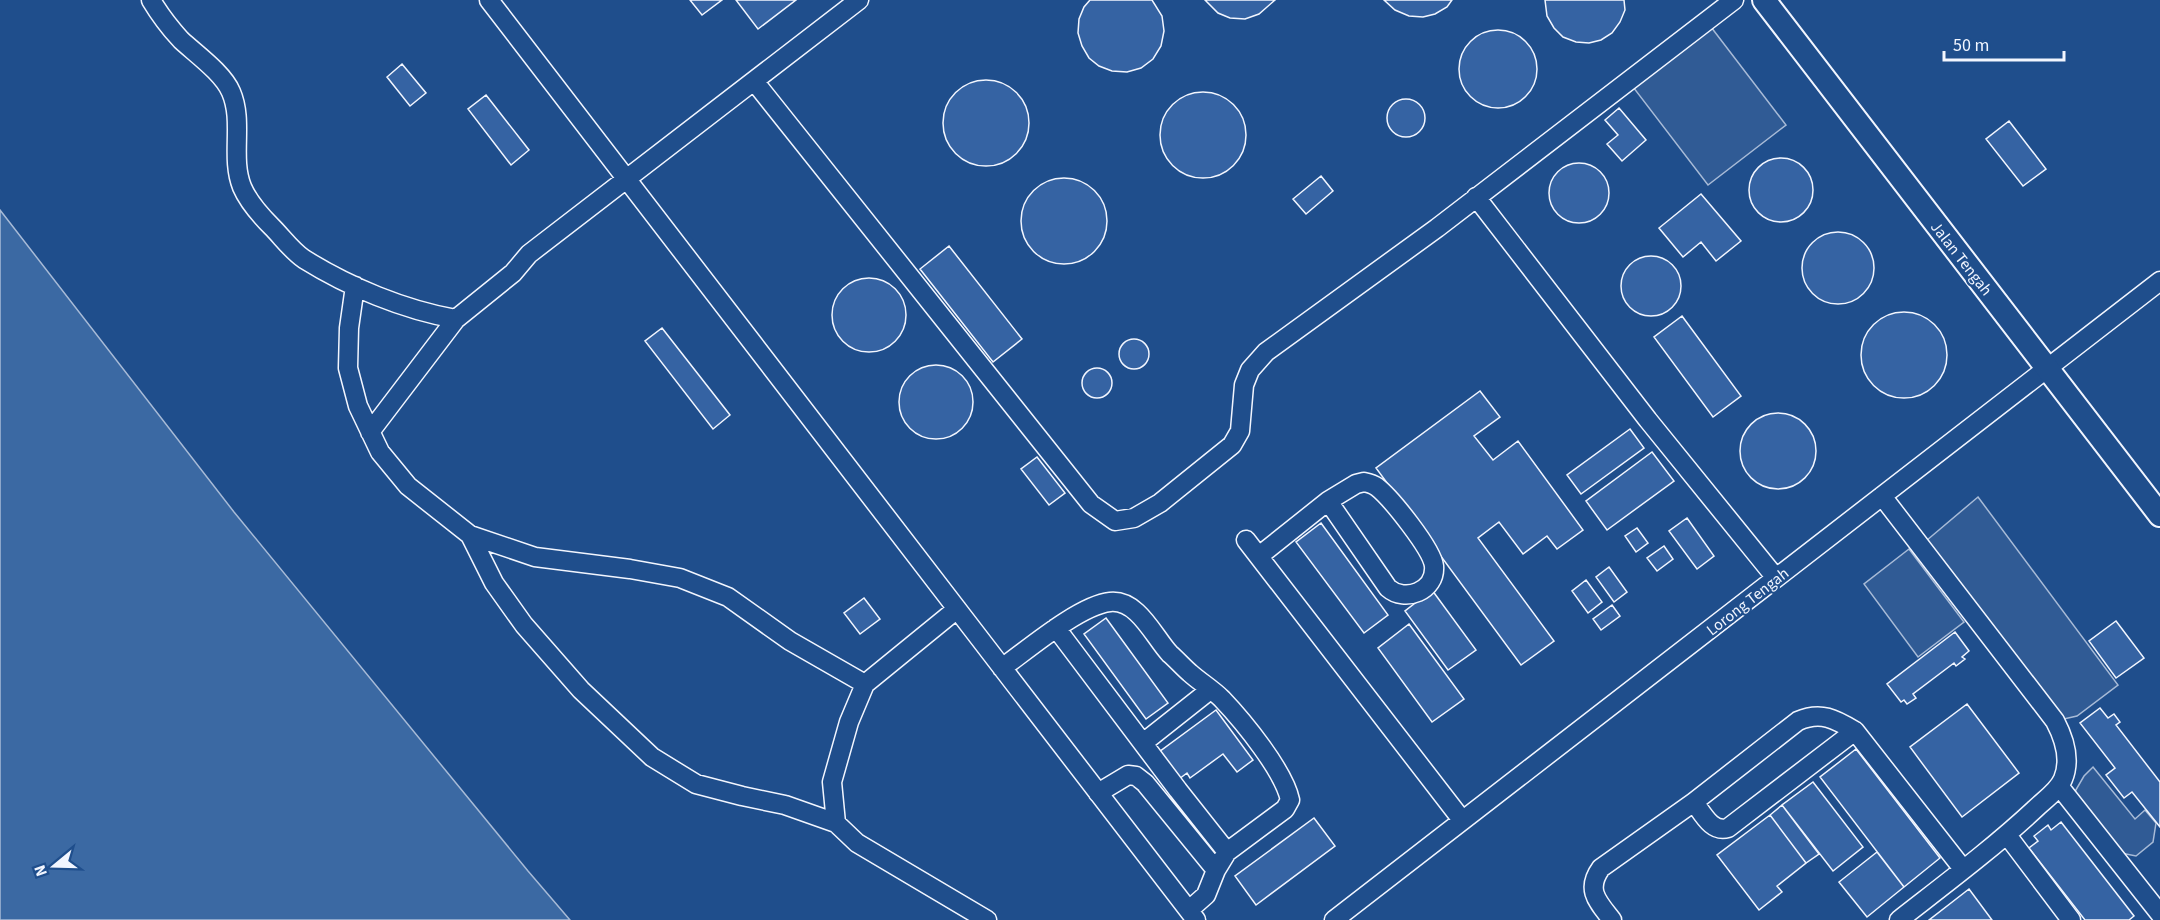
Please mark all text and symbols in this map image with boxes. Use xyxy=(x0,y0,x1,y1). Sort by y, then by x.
scale bar xyxy=(1944,24,2064,62)
text: 50 m xyxy=(1953,33,1989,58)
street label: Jalan Tengah xyxy=(1925,217,1997,300)
street label: Lorong Tengah xyxy=(1702,563,1793,641)
north arrow xyxy=(24,836,84,896)
text: N xyxy=(29,862,53,879)

